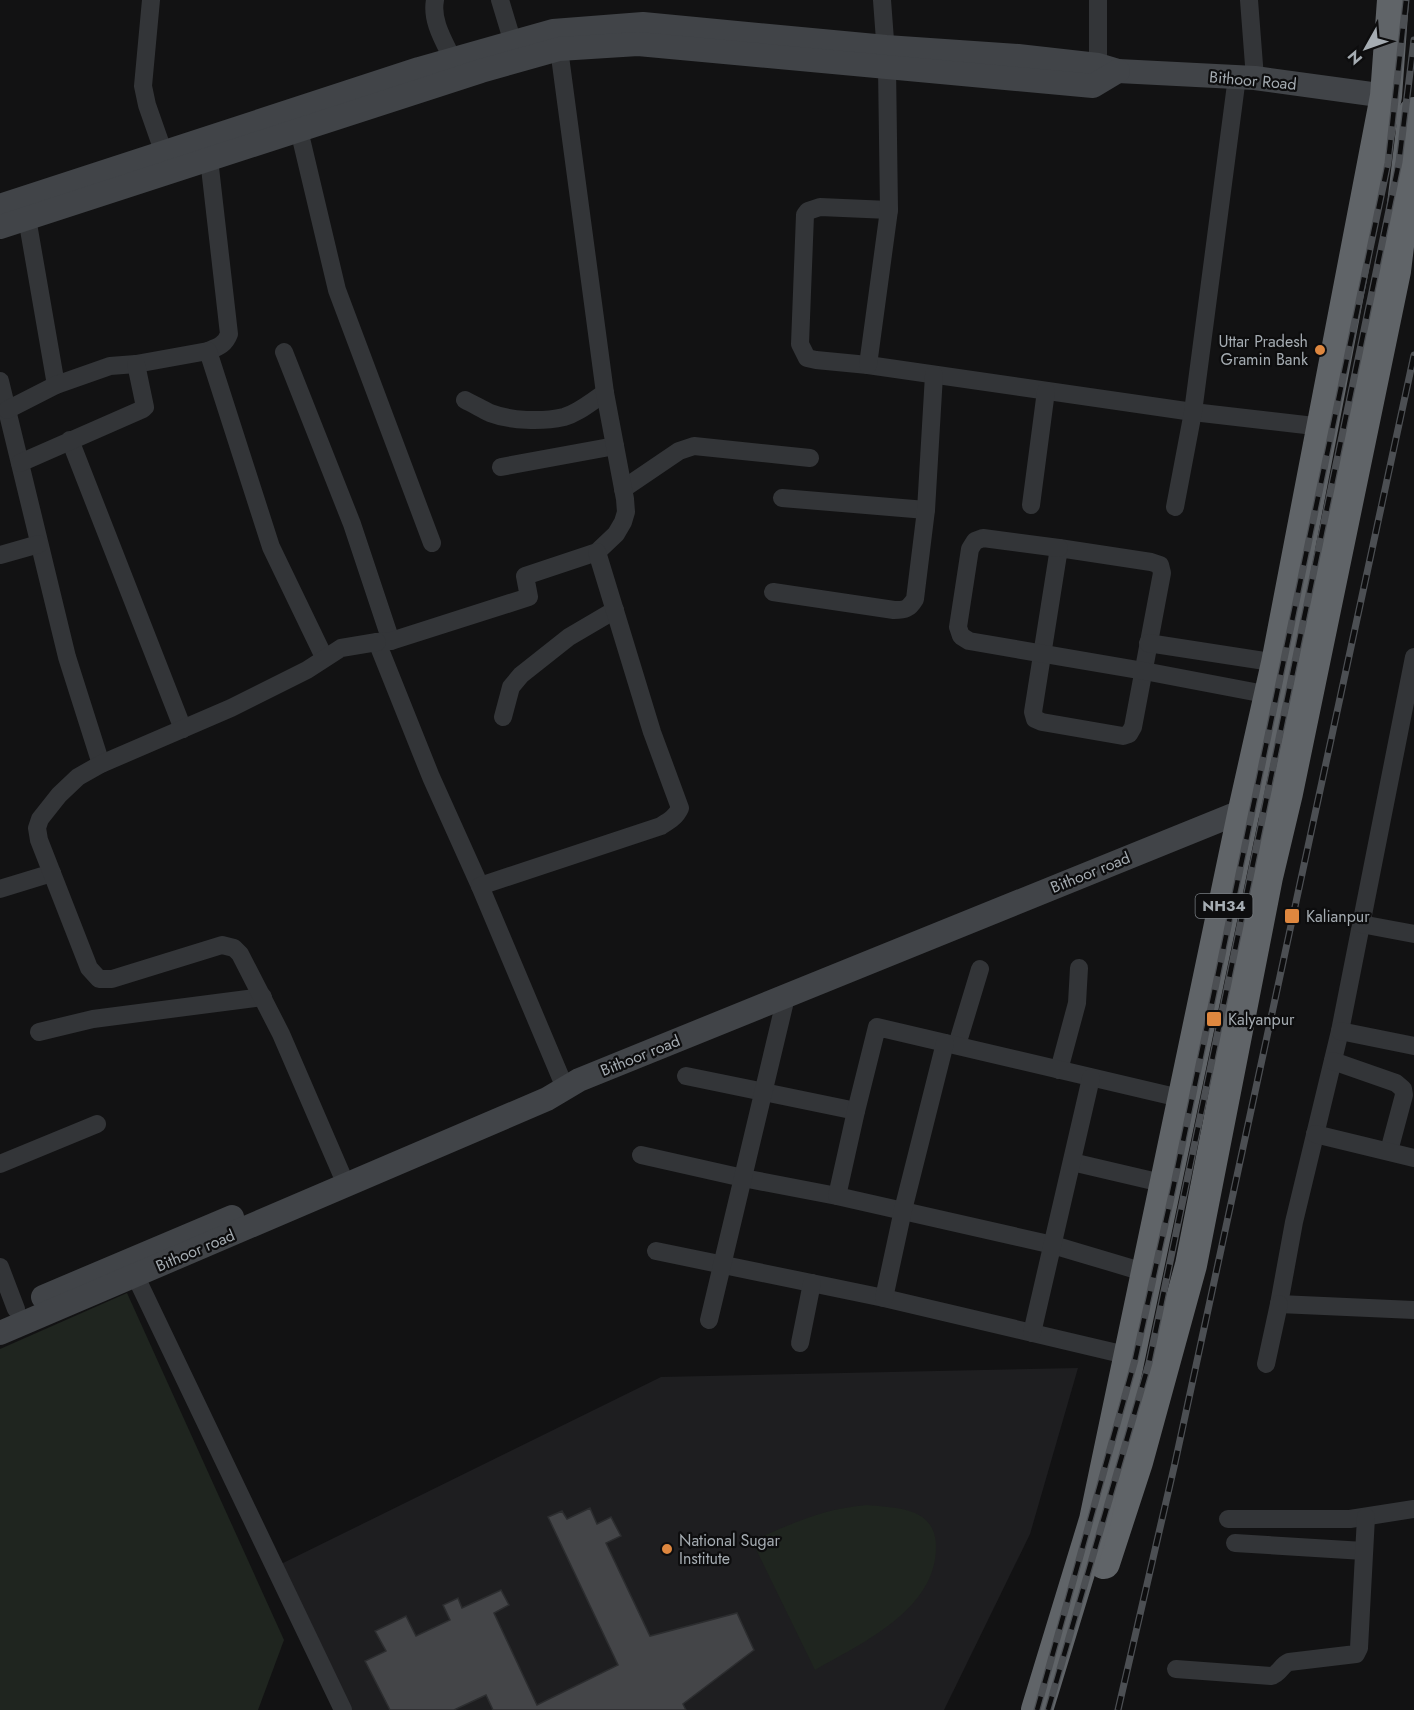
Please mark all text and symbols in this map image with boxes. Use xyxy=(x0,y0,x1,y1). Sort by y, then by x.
north arrow xyxy=(1336,18,1396,78)
text: N xyxy=(1342,45,1368,70)
street label: Bithoor Road xyxy=(1208,65,1298,96)
place label: Uttar Pradesh Gramin Bank xyxy=(1218,330,1309,371)
marker: Uttar Pradesh Gramin Bank xyxy=(1313,343,1327,357)
street label: Bithoor road xyxy=(1047,846,1133,899)
road number: NH34 xyxy=(1196,894,1252,918)
place label: Kalianpur xyxy=(1306,905,1370,928)
marker: Kalianpur xyxy=(1283,907,1301,925)
place label: Kalyanpur xyxy=(1228,1008,1295,1031)
marker: Kalyanpur xyxy=(1205,1010,1223,1028)
street label: Bithoor road xyxy=(597,1029,683,1082)
street label: Bithoor road xyxy=(152,1223,238,1277)
place label: National Sugar Institute xyxy=(679,1529,780,1570)
marker: National Sugar Institute xyxy=(660,1542,674,1556)

